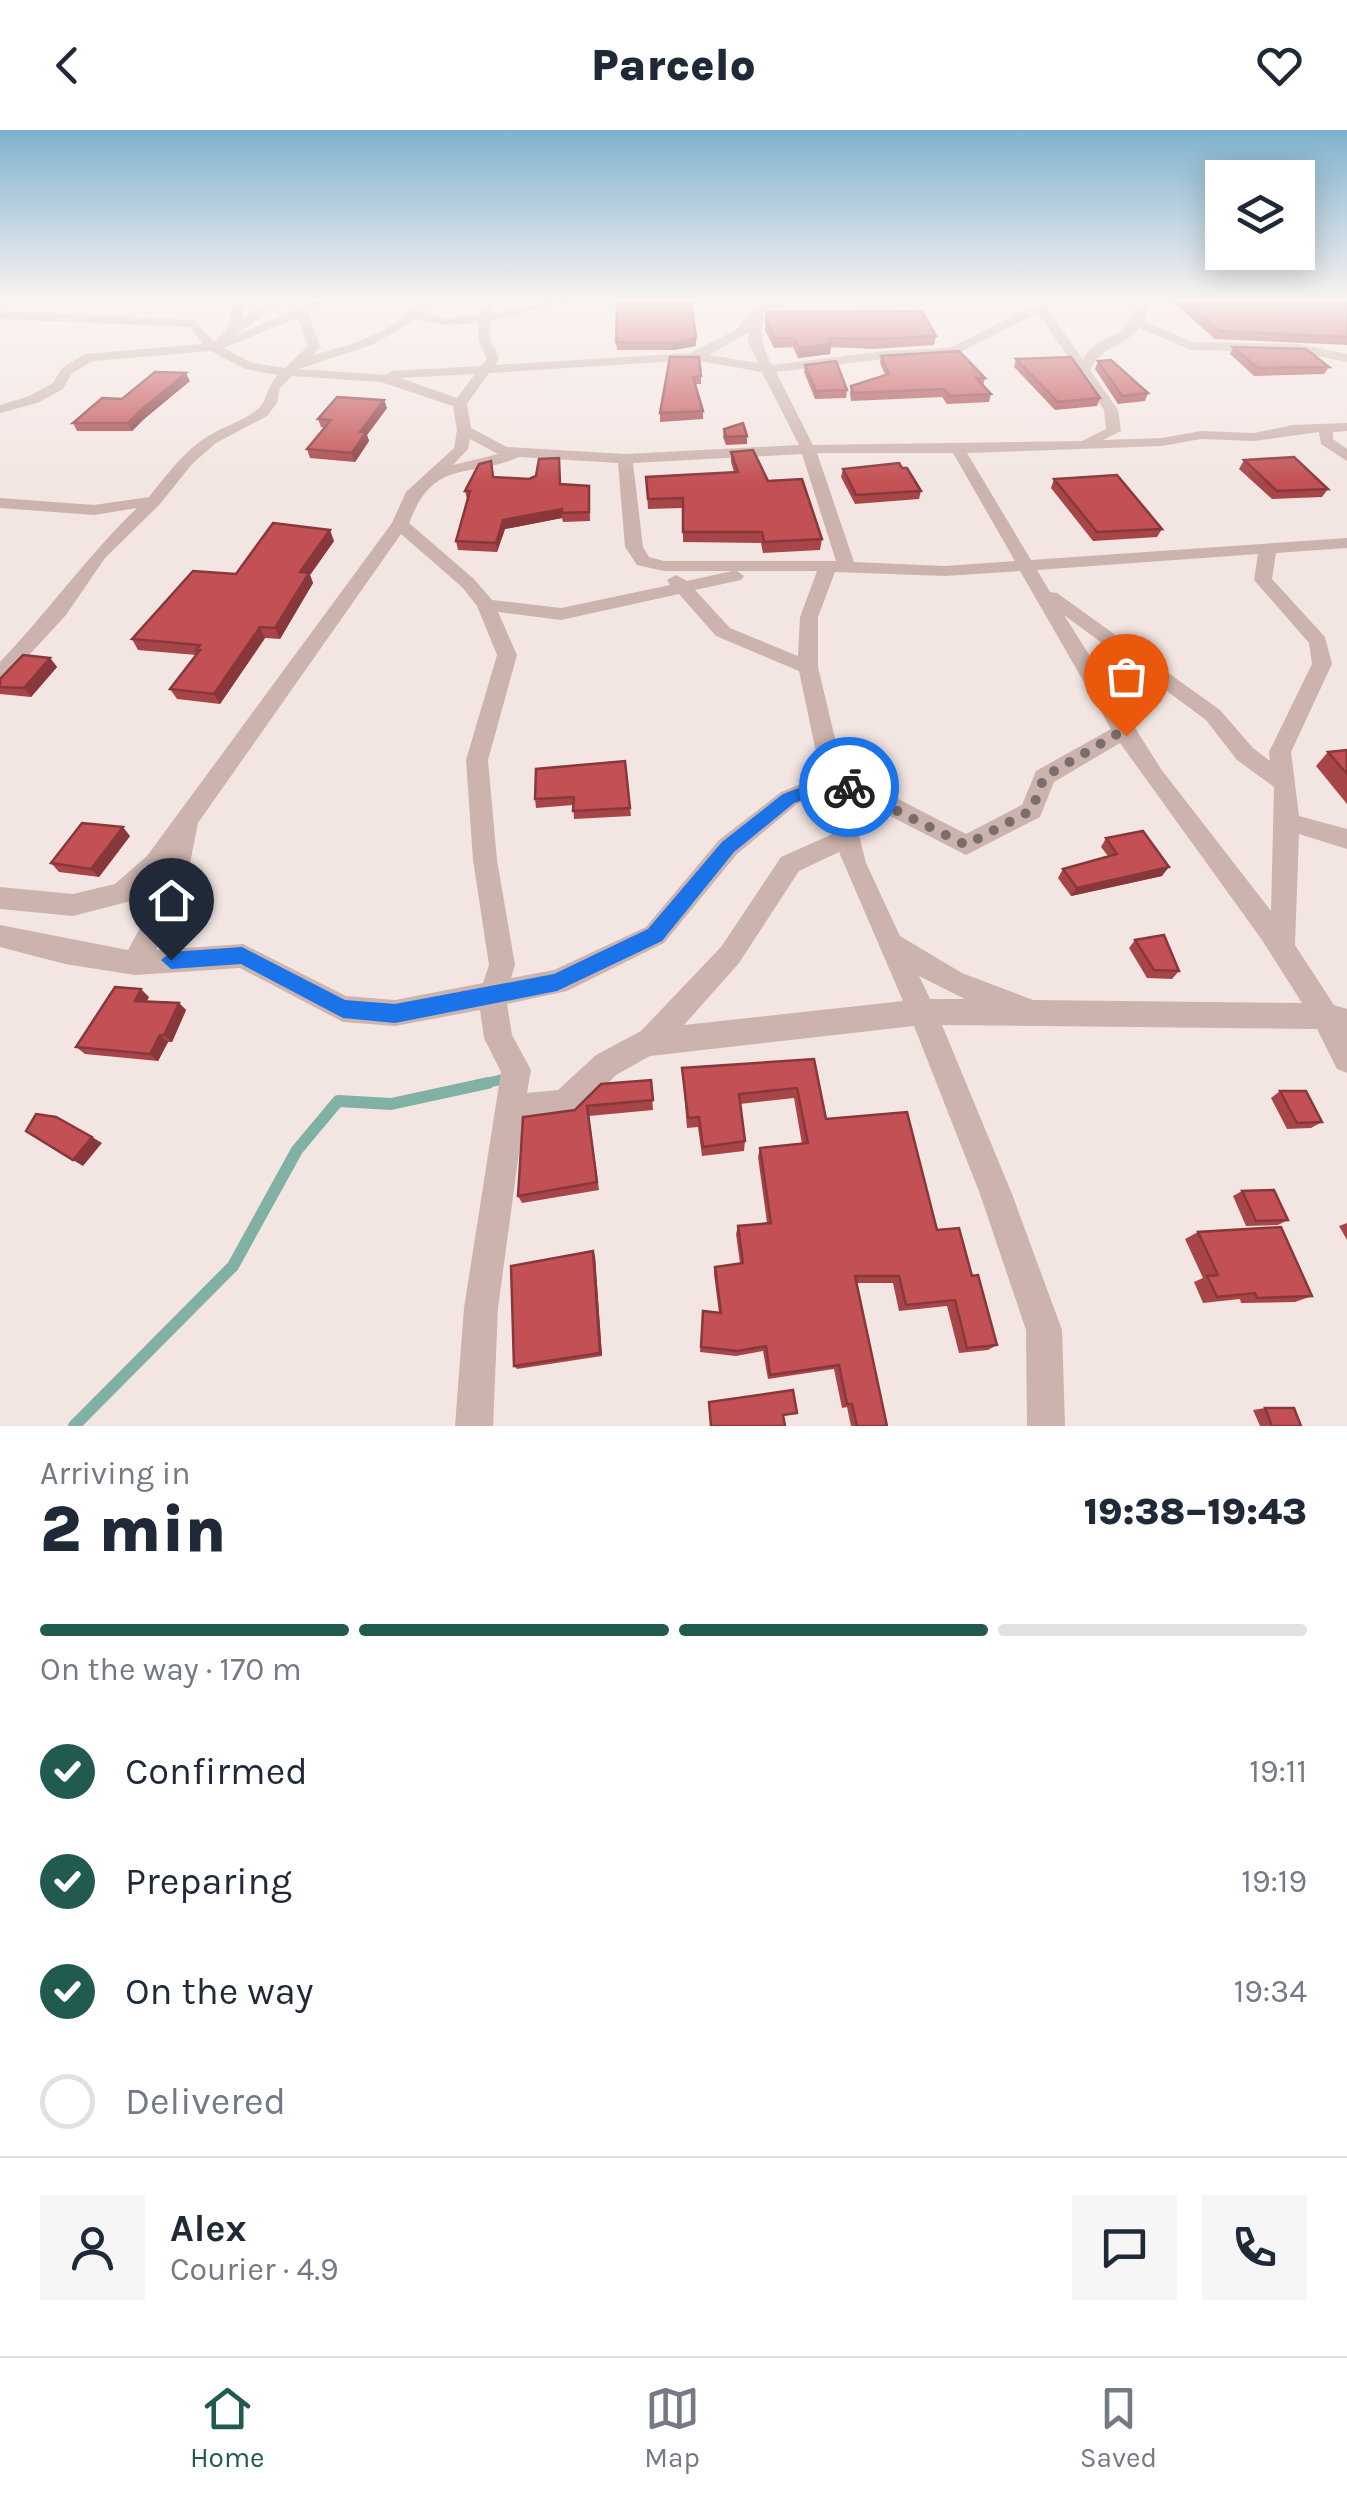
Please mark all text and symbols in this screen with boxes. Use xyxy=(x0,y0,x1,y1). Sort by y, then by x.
icon: back xyxy=(40,38,95,93)
icon: heart xyxy=(1252,38,1307,93)
text: Parcelo xyxy=(591,39,756,91)
map controls xyxy=(1205,160,1315,270)
button: layers xyxy=(1205,160,1315,270)
pin xyxy=(1084,634,1169,737)
icon: bag xyxy=(1099,649,1154,704)
courier xyxy=(799,737,899,837)
icon: bike xyxy=(822,760,877,815)
pin xyxy=(129,858,214,961)
icon: home xyxy=(144,873,199,928)
text: Arriving in xyxy=(40,1455,191,1492)
text: 19:38–19:43 xyxy=(1084,1489,1307,1534)
text: 2 min xyxy=(40,1491,226,1567)
text: On the way · 170 m xyxy=(40,1651,302,1688)
icon: check xyxy=(40,1744,95,1799)
text: Confirmed xyxy=(125,1749,308,1794)
text: 19:11 xyxy=(1249,1753,1307,1790)
icon: check xyxy=(40,1854,95,1909)
text: Preparing xyxy=(125,1859,292,1904)
text: 19:19 xyxy=(1241,1863,1307,1900)
icon: check xyxy=(40,1964,95,2019)
text: On the way xyxy=(125,1969,313,2014)
text: 19:34 xyxy=(1234,1973,1307,2010)
text: Delivered xyxy=(125,2079,286,2124)
button: person xyxy=(40,2195,145,2300)
button: chat xyxy=(1072,2195,1177,2300)
button: phone xyxy=(1202,2195,1307,2300)
text: Alex xyxy=(170,2206,247,2251)
text: Courier · 4.9 xyxy=(170,2251,339,2288)
tab: Home xyxy=(190,2381,265,2474)
tab: Map xyxy=(644,2381,700,2474)
tab: Saved xyxy=(1080,2381,1157,2474)

